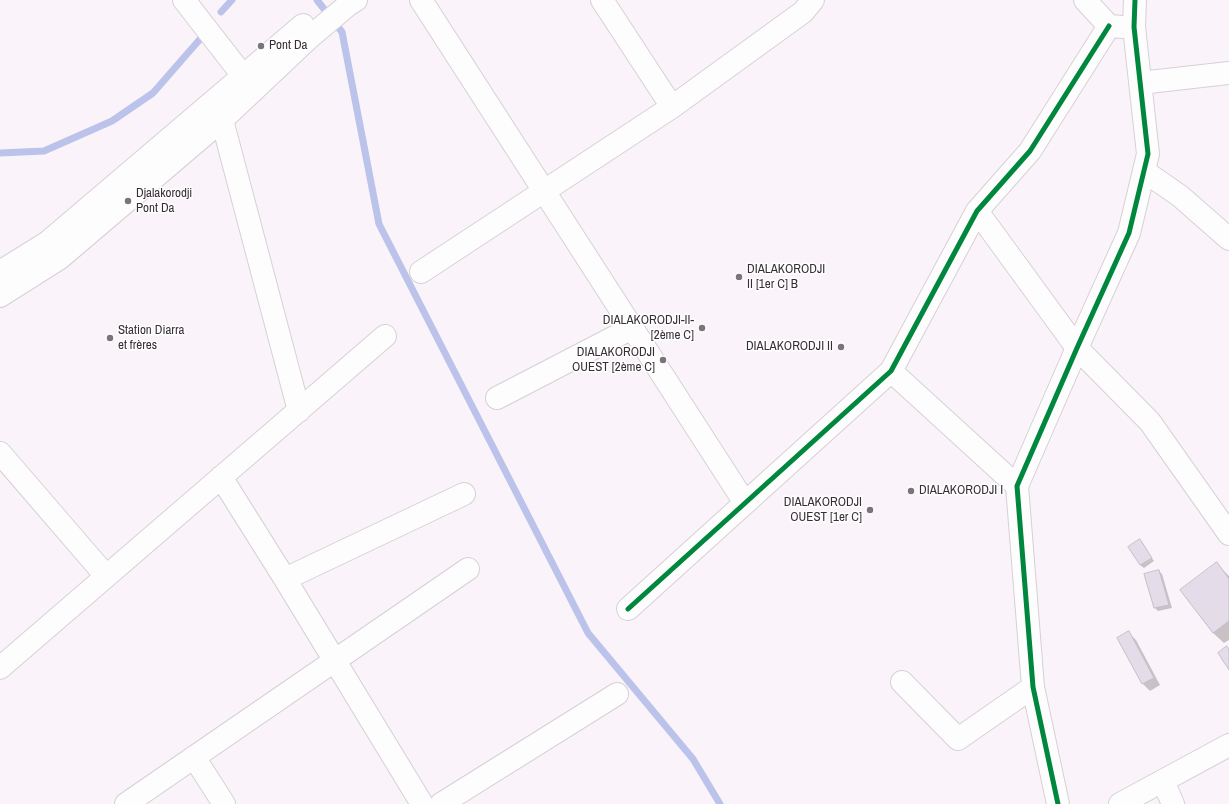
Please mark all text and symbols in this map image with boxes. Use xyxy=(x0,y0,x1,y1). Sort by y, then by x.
place label: Pont Da xyxy=(269,38,308,54)
marker: Pont Da xyxy=(256,41,266,51)
place label: Djalakorodji Pont Da xyxy=(136,186,192,217)
marker: Djalakorodji Pont Da xyxy=(123,196,133,206)
place label: DIALAKORODJI II [1er C] B xyxy=(747,262,825,293)
marker: DIALAKORODJI II [1er C] B xyxy=(734,272,744,282)
place label: DIALAKORODJI-II- [2ème C] xyxy=(603,313,694,344)
place label: Station Diarra et frères xyxy=(118,323,184,354)
marker: DIALAKORODJI-II- [2ème C] xyxy=(697,323,707,333)
marker: Station Diarra et frères xyxy=(105,333,115,343)
place label: DIALAKORODJI II xyxy=(746,339,833,355)
marker: DIALAKORODJI II xyxy=(836,342,846,352)
place label: DIALAKORODJI OUEST [2ème C] xyxy=(572,345,655,376)
marker: DIALAKORODJI OUEST [2ème C] xyxy=(658,355,668,365)
place label: DIALAKORODJI I xyxy=(919,483,1003,499)
marker: DIALAKORODJI I xyxy=(906,486,916,496)
place label: DIALAKORODJI OUEST [1er C] xyxy=(784,495,862,526)
marker: DIALAKORODJI OUEST [1er C] xyxy=(865,505,875,515)

